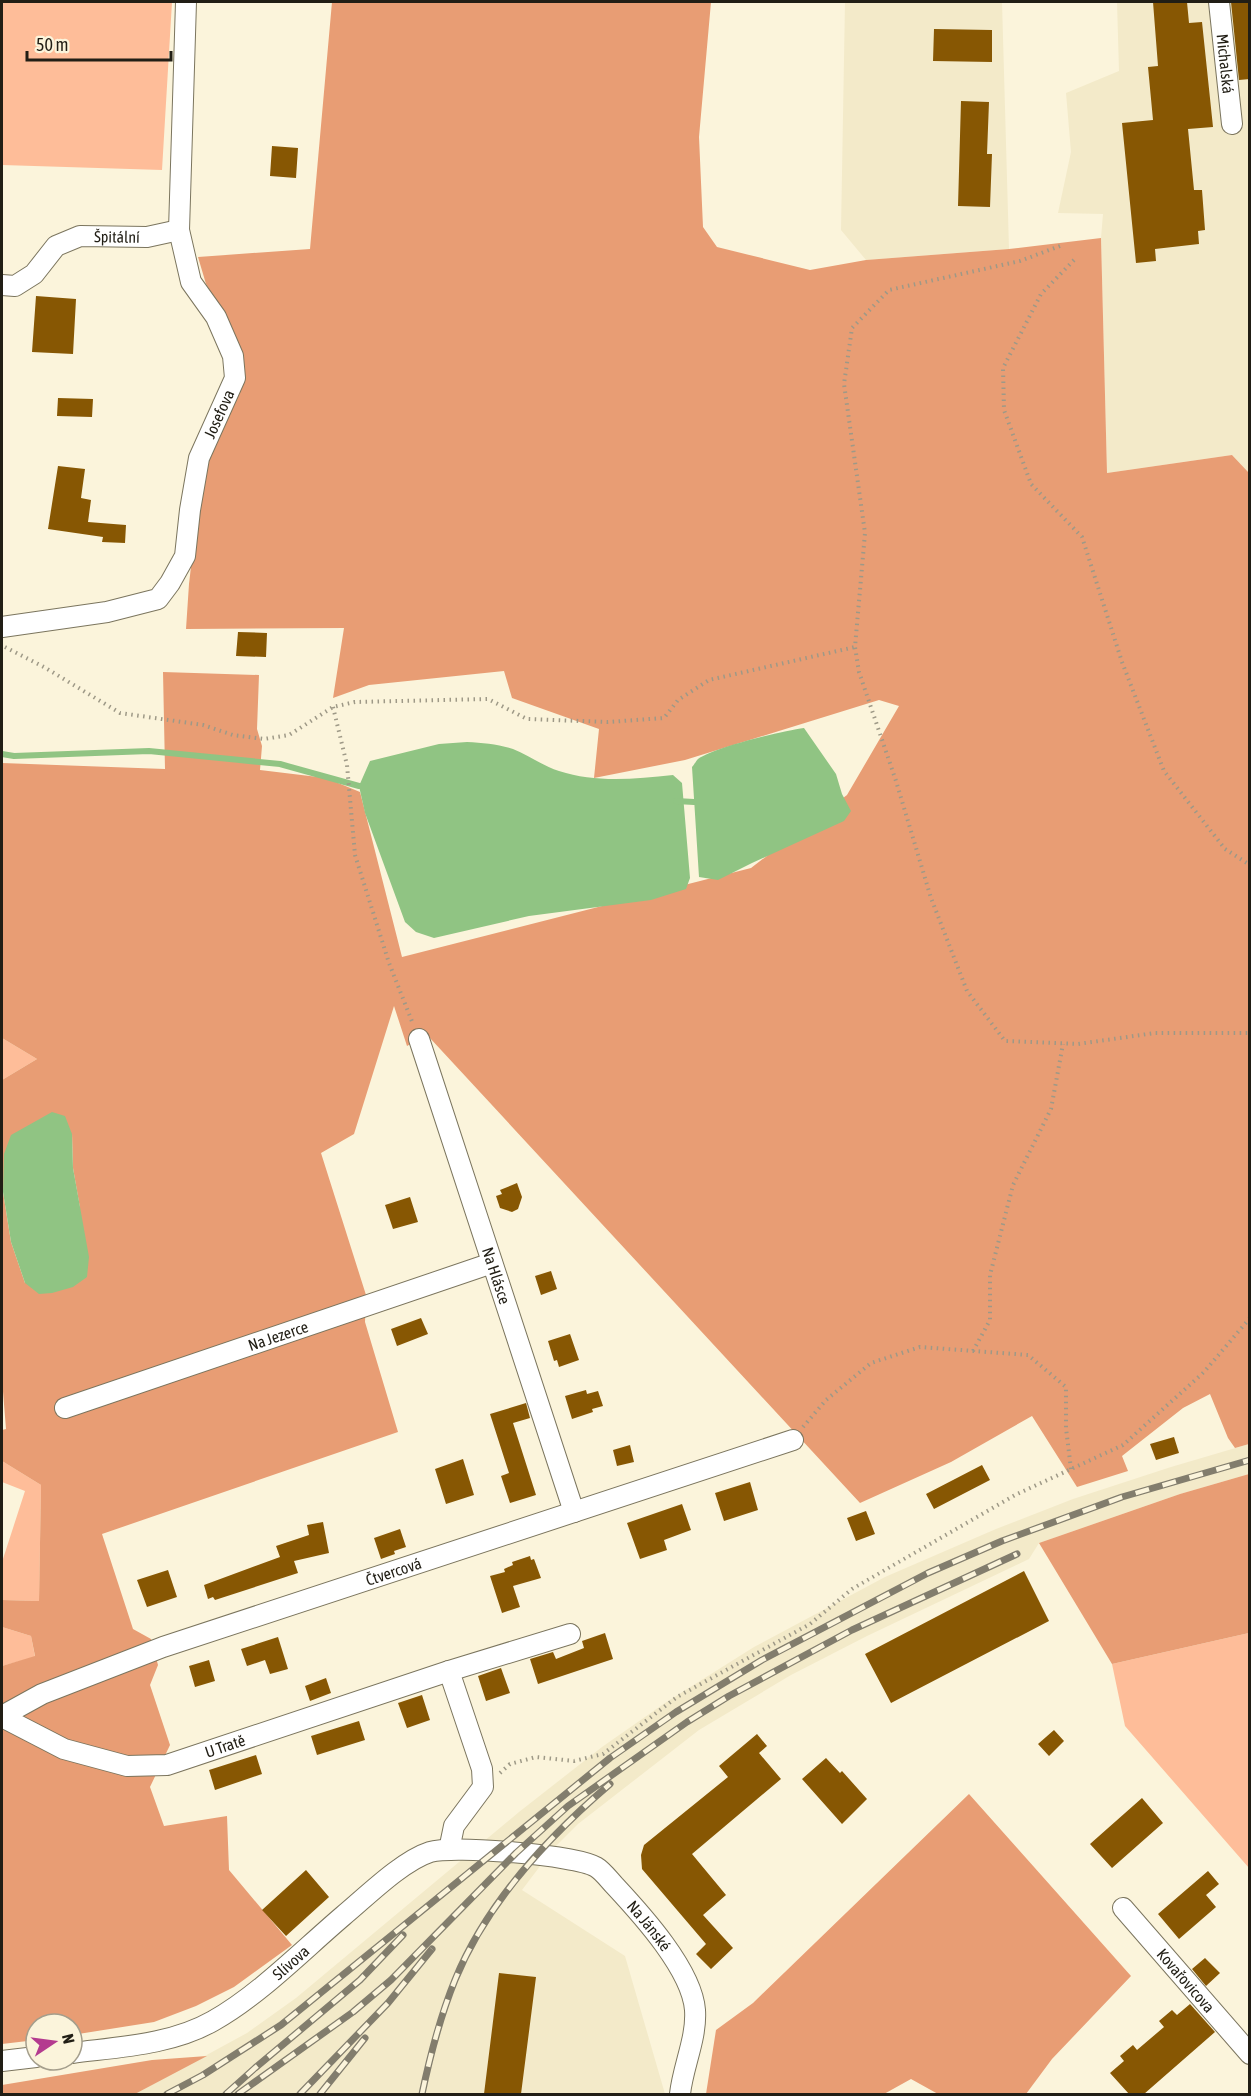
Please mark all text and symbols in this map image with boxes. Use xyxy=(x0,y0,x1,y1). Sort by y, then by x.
scale bar xyxy=(27,24,171,62)
street label: Michalská xyxy=(1213,33,1238,94)
text: 50 m xyxy=(36,34,68,55)
street label: Špitální xyxy=(94,227,140,246)
street label: Josefova xyxy=(200,387,238,441)
street label: Na Hlásce xyxy=(479,1245,514,1306)
street label: Na Jezerce xyxy=(246,1317,310,1354)
street label: Čtvercová xyxy=(363,1554,424,1589)
street label: U Tratě xyxy=(202,1731,247,1761)
street label: Na Jánské xyxy=(624,1897,675,1954)
street label: Slívova xyxy=(269,1942,313,1983)
street label: Kovařovicova xyxy=(1153,1945,1219,2016)
north arrow xyxy=(24,2012,84,2072)
text: N xyxy=(59,2032,78,2045)

